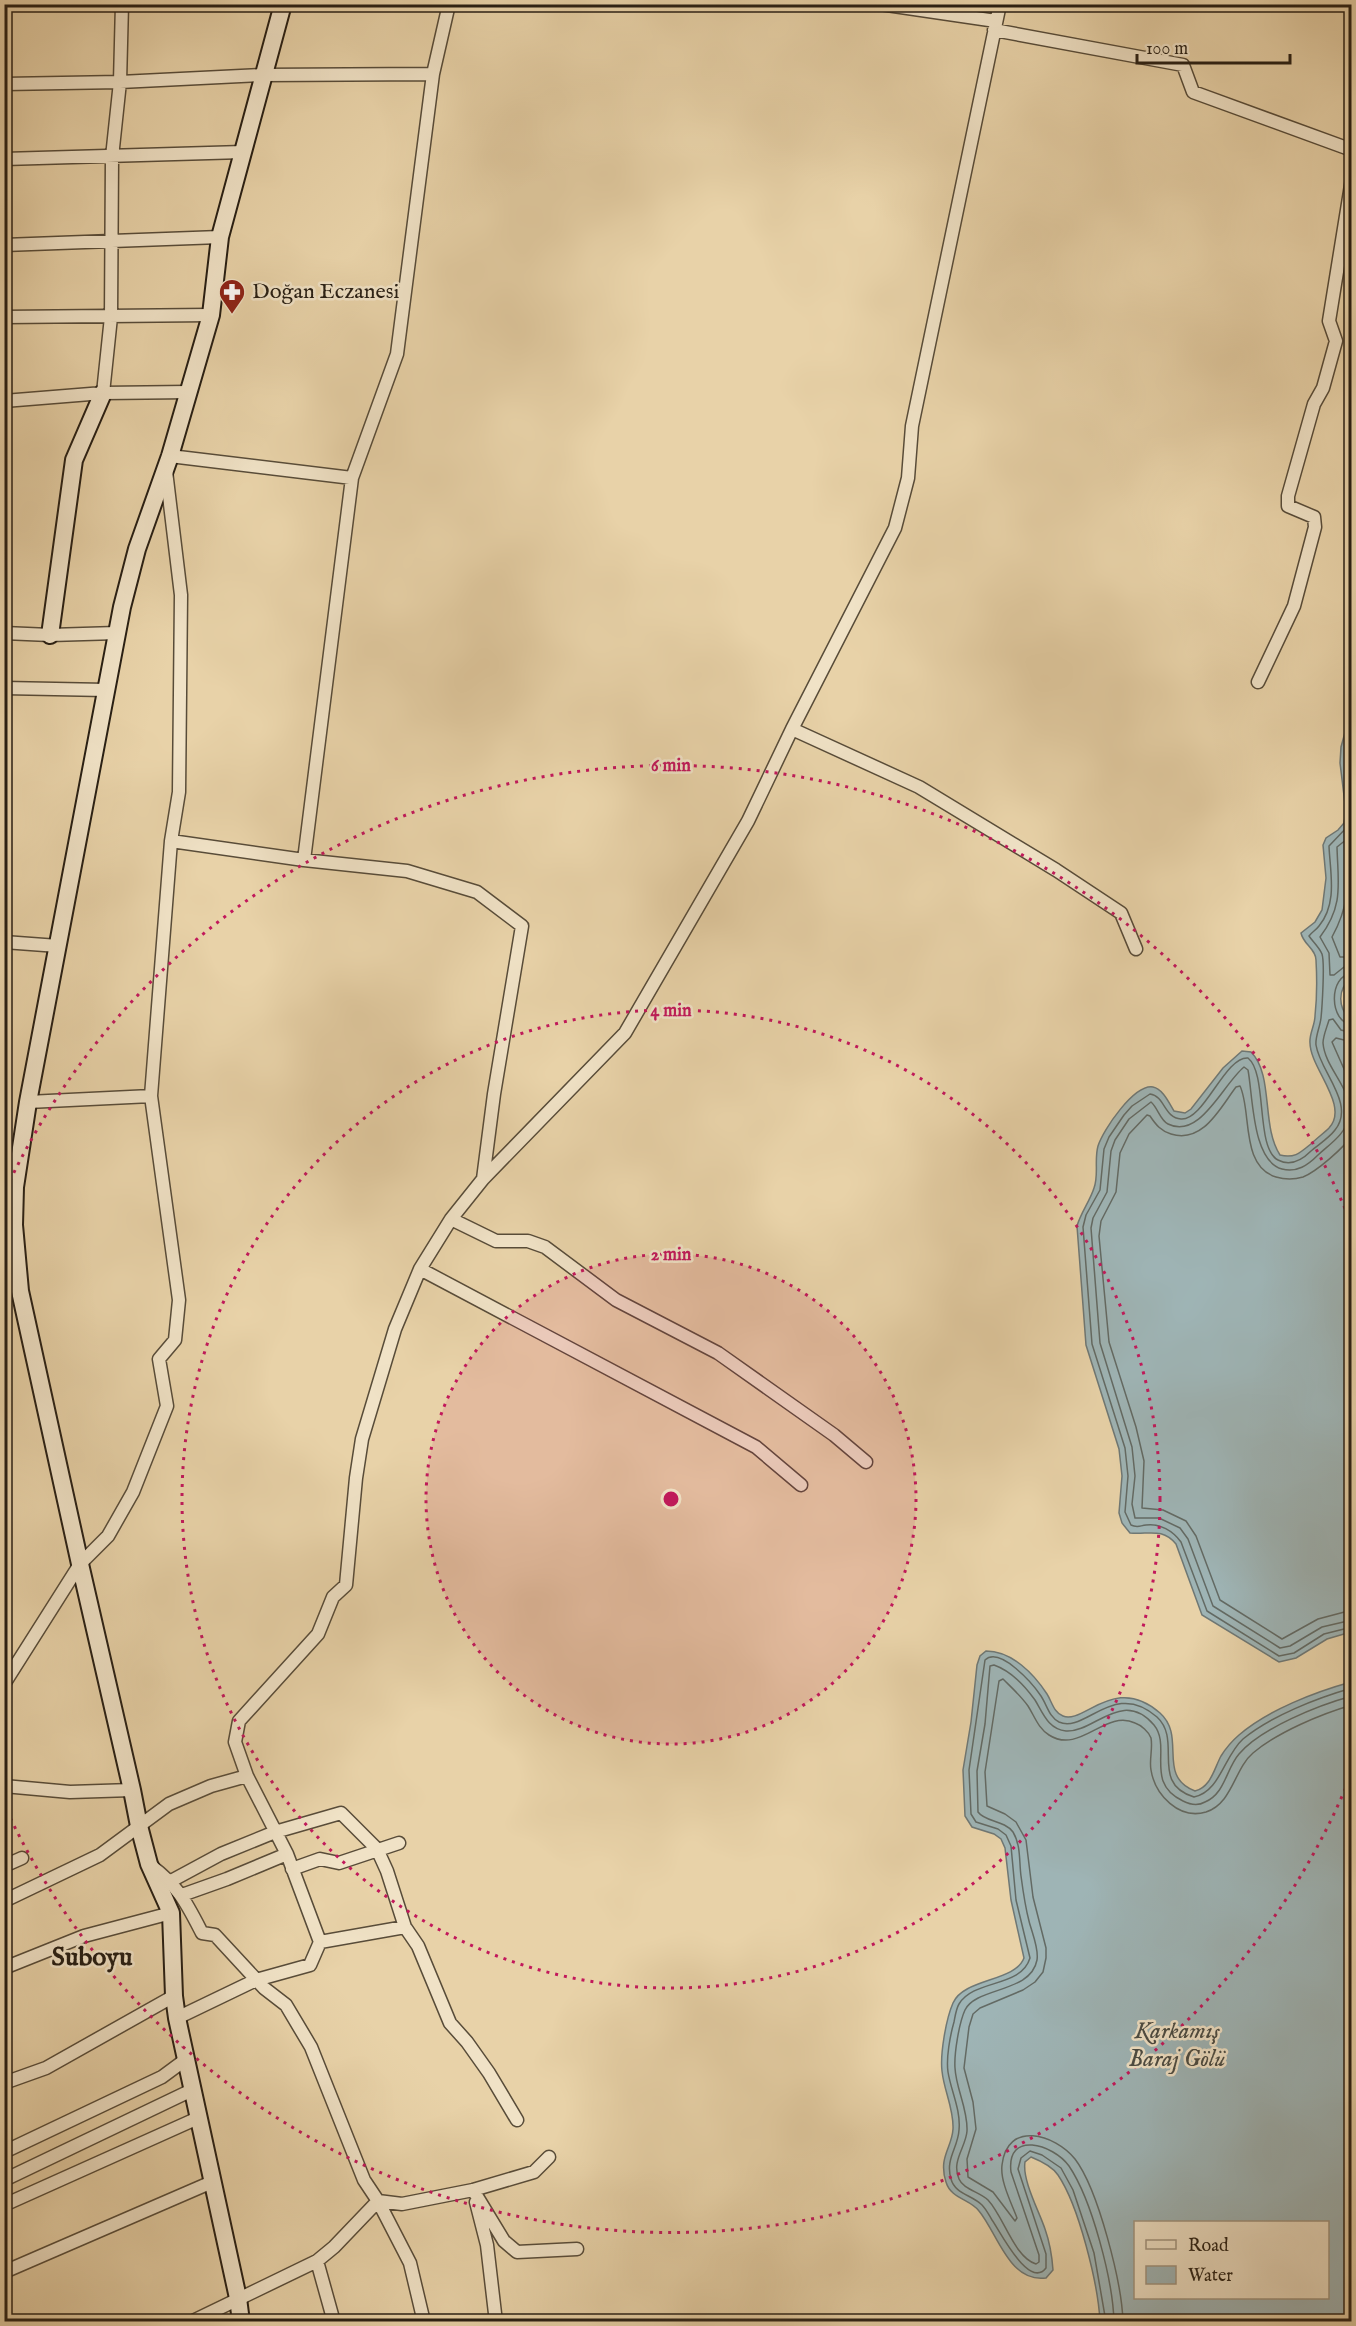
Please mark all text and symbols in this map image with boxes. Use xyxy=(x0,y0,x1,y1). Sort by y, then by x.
scale bar xyxy=(1137,27,1290,65)
text: 100 m xyxy=(1146,38,1188,61)
pharmacy icon: Doğan Eczanesi xyxy=(217,277,247,315)
place label: Doğan Eczanesi xyxy=(252,278,399,306)
text: 6 min xyxy=(651,755,691,778)
text: 4 min xyxy=(650,1000,692,1023)
text: 2 min xyxy=(651,1244,692,1267)
centre of rings xyxy=(661,1489,681,1509)
district label: Suboyu xyxy=(52,1941,133,1974)
water label: Karkamış Baraj Gölü xyxy=(1128,2016,1227,2075)
legend xyxy=(1134,2221,1329,2299)
text: Road xyxy=(1188,2235,1229,2258)
text: Water xyxy=(1188,2265,1233,2288)

